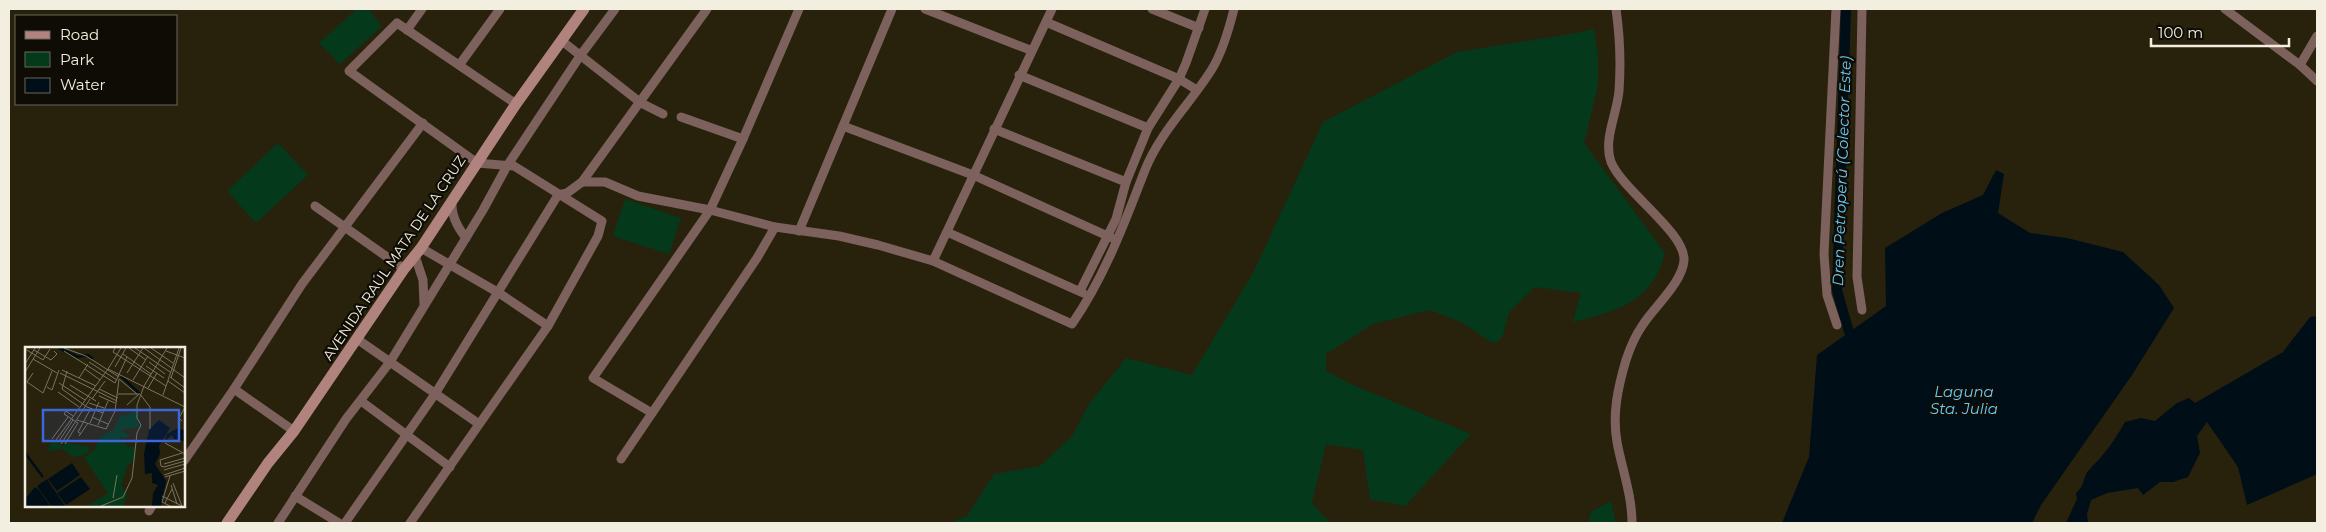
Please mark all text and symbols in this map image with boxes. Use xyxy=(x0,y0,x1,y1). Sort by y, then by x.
legend xyxy=(15,15,178,105)
scale bar xyxy=(2151,15,2288,47)
text: 100 m xyxy=(2158,23,2203,42)
text: Road xyxy=(60,25,99,44)
text: Park xyxy=(60,50,94,69)
water label: Dren Petroperú (Colector Este) xyxy=(1828,56,1855,286)
text: Water xyxy=(60,75,106,94)
street label: AVENIDA RAÚL MATA DE LA CRUZ xyxy=(319,152,469,364)
inset map xyxy=(25,347,185,507)
water label: Laguna Sta. Julia xyxy=(1930,382,1998,418)

